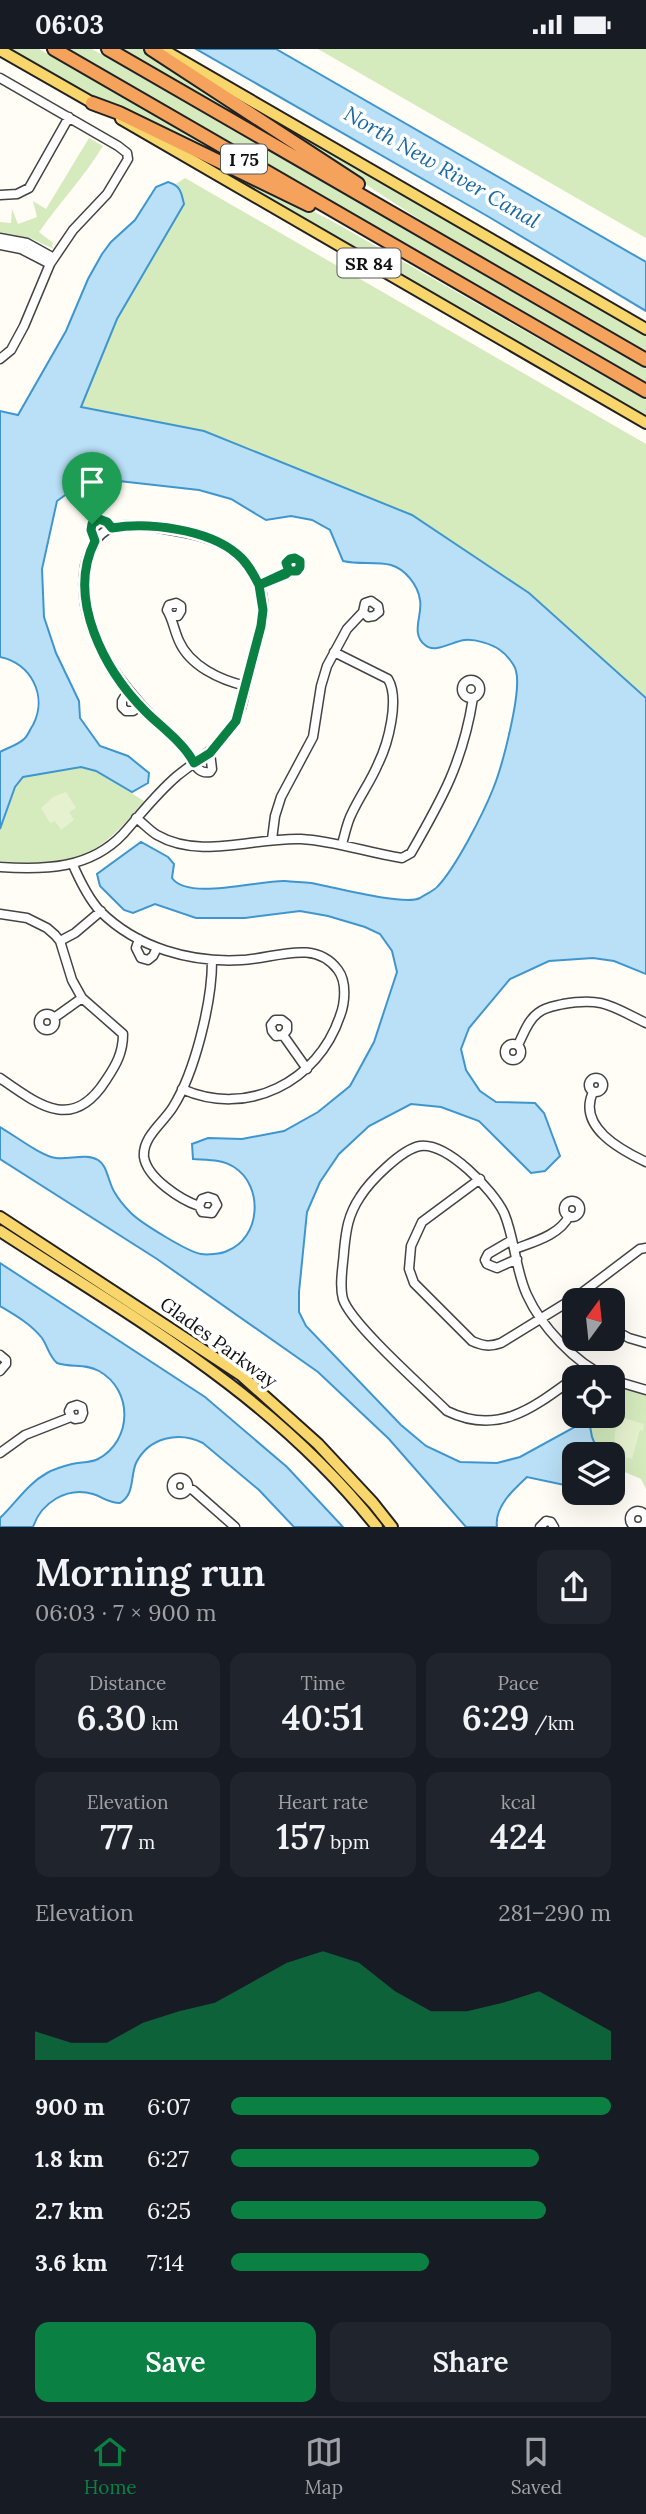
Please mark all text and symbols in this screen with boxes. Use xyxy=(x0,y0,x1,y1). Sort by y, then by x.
text: 06:03 xyxy=(35,8,104,41)
water label: North New River Canal xyxy=(339,100,545,234)
road number: I 75 xyxy=(221,145,267,173)
road number: SR 84 xyxy=(338,249,400,278)
pin xyxy=(62,452,122,524)
icon: arrive xyxy=(73,463,111,501)
north arrow xyxy=(562,1288,625,1351)
map controls xyxy=(562,1288,625,1505)
street label: Glades Parkway xyxy=(156,1291,282,1393)
button: locate xyxy=(562,1365,625,1428)
button: layers xyxy=(562,1442,625,1505)
text: Morning run xyxy=(35,1548,265,1596)
button: share xyxy=(537,1550,611,1624)
text: 06:03 · 7 × 900 m xyxy=(35,1598,217,1627)
text: Distance xyxy=(89,1671,166,1695)
text: Time xyxy=(301,1671,345,1695)
text: Pace xyxy=(498,1671,539,1695)
text: 6.30 xyxy=(77,1695,147,1740)
text: 40:51 xyxy=(282,1695,364,1740)
text: 6:29 xyxy=(462,1695,530,1740)
text: km xyxy=(147,1711,179,1735)
text: /km xyxy=(530,1711,575,1735)
text: Elevation xyxy=(87,1790,168,1814)
text: Heart rate xyxy=(278,1790,368,1814)
text: kcal xyxy=(501,1790,536,1814)
text: 77 xyxy=(100,1814,133,1859)
text: 157 xyxy=(276,1814,325,1859)
text: 424 xyxy=(490,1814,547,1859)
text: m xyxy=(133,1830,155,1854)
text: bpm xyxy=(325,1830,370,1854)
text: Elevation xyxy=(35,1898,134,1927)
text: 281–290 m xyxy=(498,1898,611,1927)
text: 900 m xyxy=(35,2092,105,2121)
text: 6:07 xyxy=(147,2092,190,2121)
text: 1.8 km xyxy=(35,2144,104,2173)
text: 6:27 xyxy=(147,2144,189,2173)
text: 2.7 km xyxy=(35,2196,104,2225)
text: 6:25 xyxy=(147,2196,191,2225)
text: 3.6 km xyxy=(35,2248,107,2277)
text: 7:14 xyxy=(147,2248,184,2277)
button: Save xyxy=(35,2322,316,2402)
button: Share xyxy=(330,2322,611,2402)
tab: Home xyxy=(84,2433,137,2499)
tab: Map xyxy=(304,2433,343,2499)
tab: Saved xyxy=(511,2433,562,2499)

